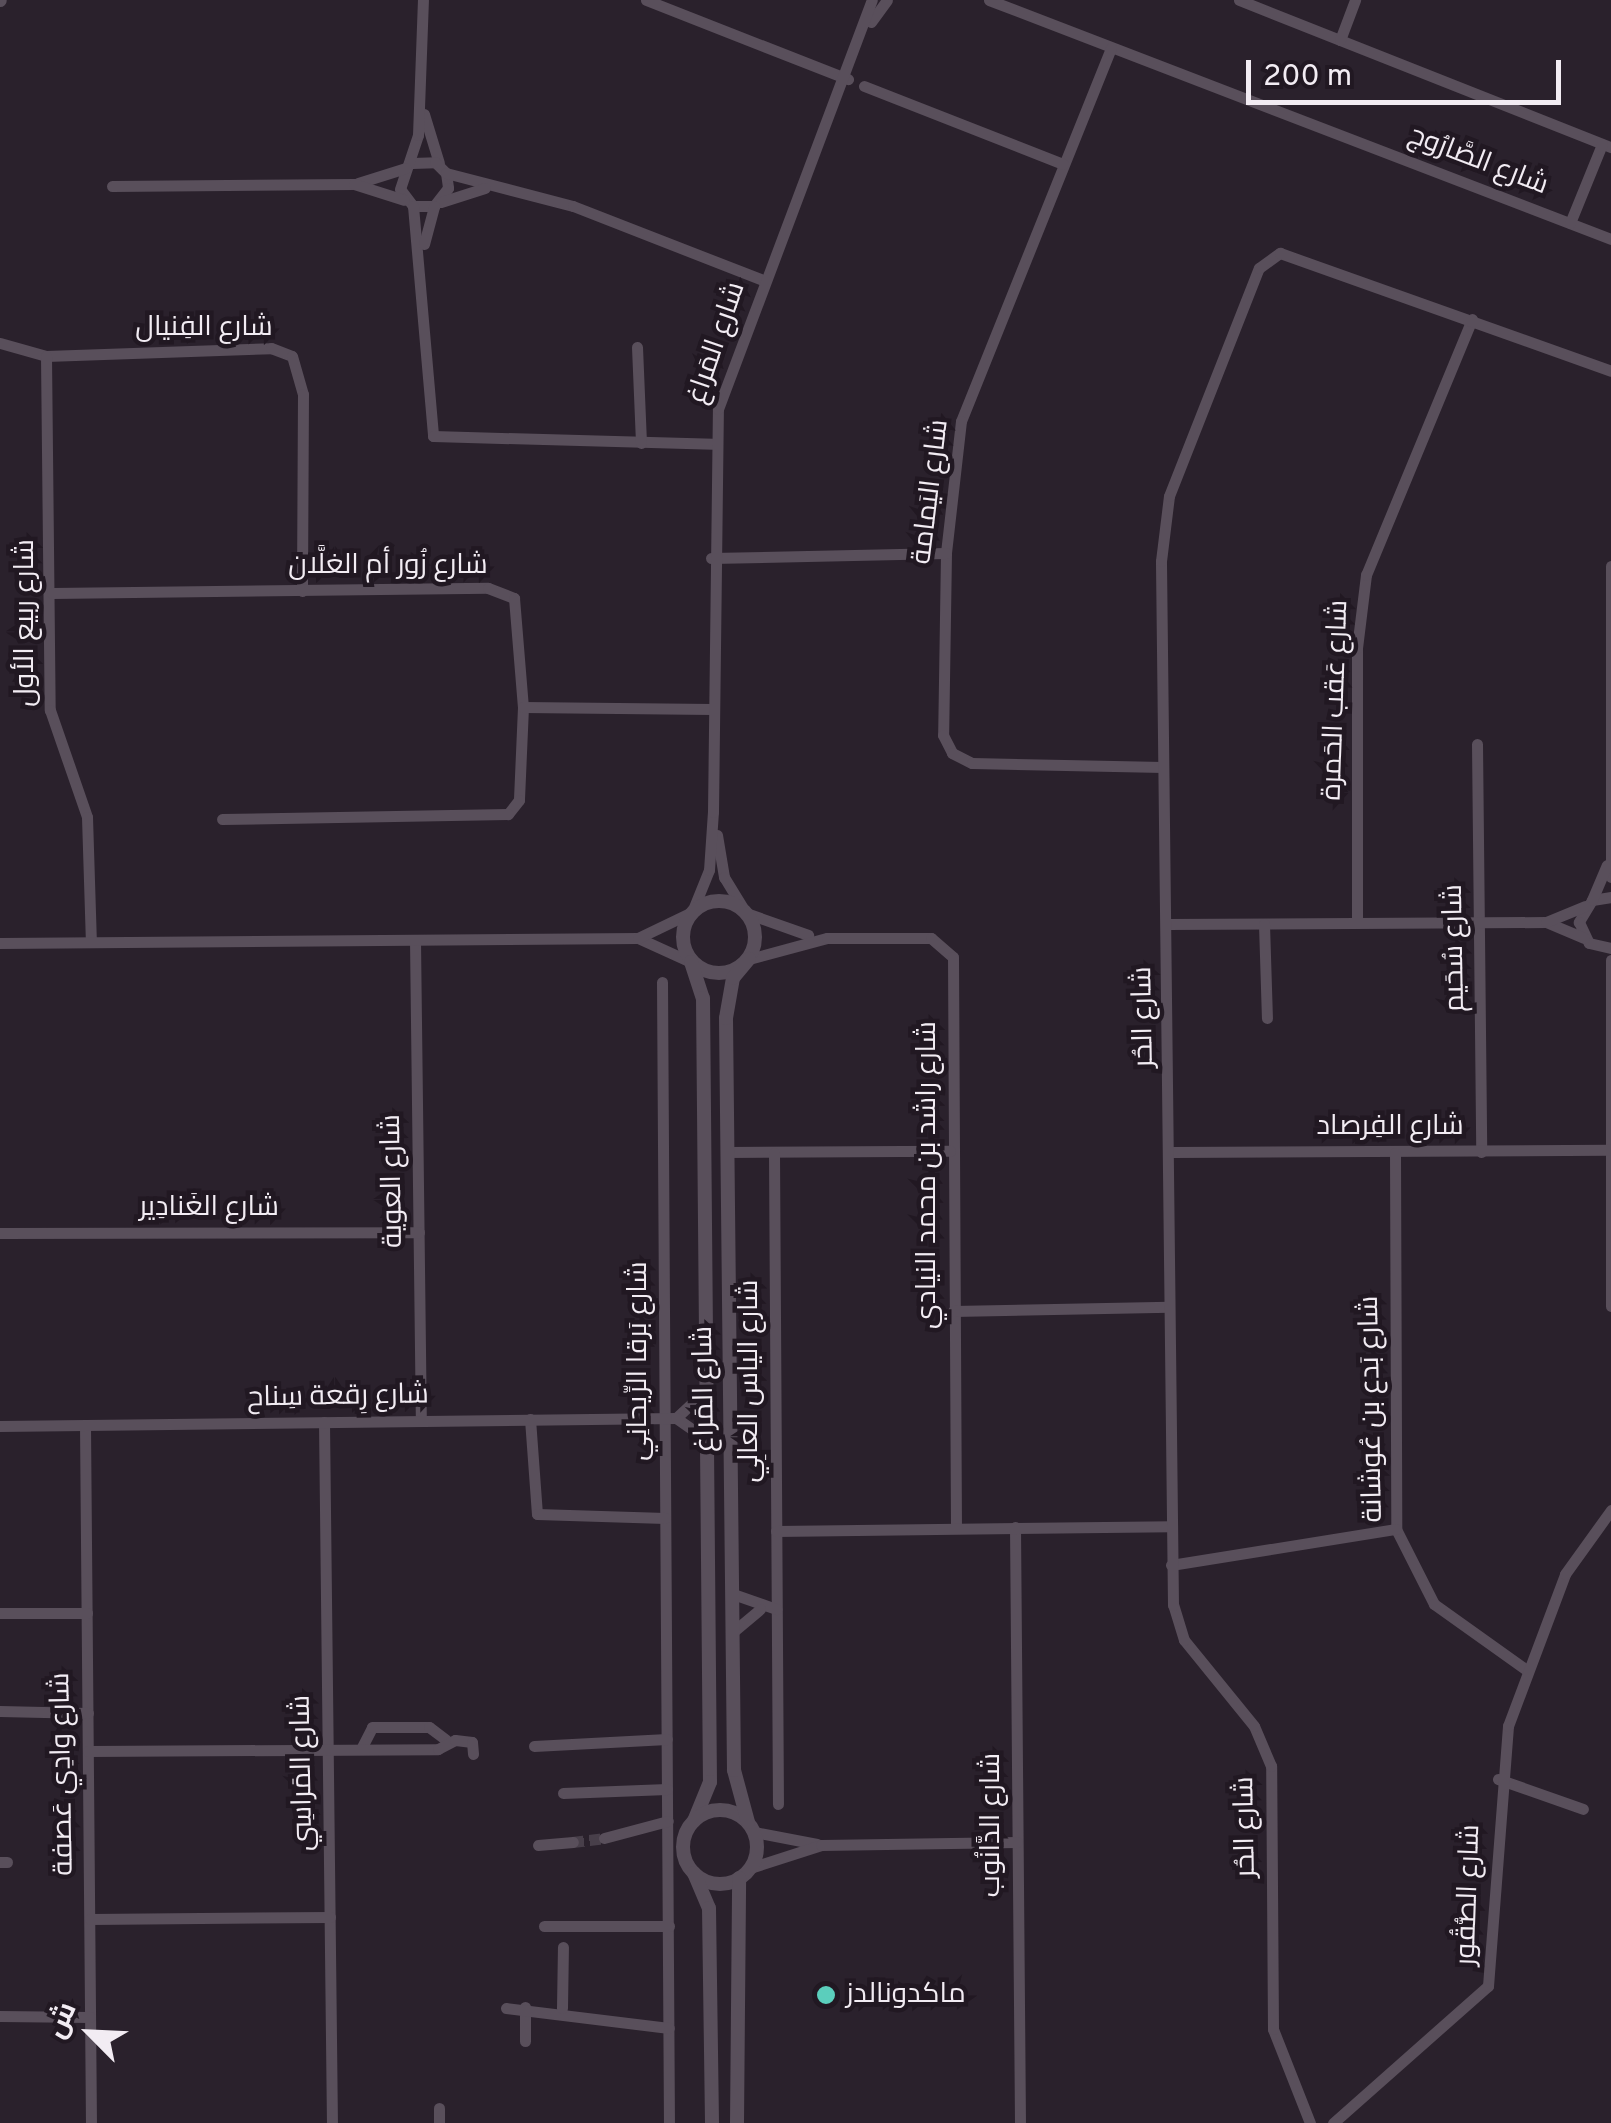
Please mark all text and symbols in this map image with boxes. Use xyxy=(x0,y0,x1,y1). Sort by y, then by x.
scale bar xyxy=(1251,40,1566,102)
text: 200 m xyxy=(1263,59,1352,96)
street label: شارع الصَّارُوج xyxy=(1403,119,1553,203)
street label: شارع المَراغ xyxy=(681,278,753,408)
street label: شارع الفِنيال xyxy=(135,311,273,345)
street label: شارع اليَمامة xyxy=(905,418,957,566)
street label: شارع ربيع الأول xyxy=(9,539,43,707)
street label: شارع زُور أم الغلَّان xyxy=(288,549,488,583)
street label: شارع عَقب الحَمرة xyxy=(1316,599,1356,801)
street label: شارع سُحَيم xyxy=(1437,884,1473,1012)
street label: شارع الحُر xyxy=(1126,966,1162,1068)
street label: شارع راشد بن محمد النيادي xyxy=(911,1021,945,1329)
street label: شارع الفِرصاد xyxy=(1316,1110,1464,1144)
street label: شارع العوية xyxy=(375,1114,411,1248)
street label: شارع الغَنادِير xyxy=(139,1191,279,1225)
street label: شارع بَرقا الرِّيحانِي xyxy=(622,1261,656,1461)
street label: شارع الياس العالِي xyxy=(733,1280,767,1482)
street label: شارع بَدع بن عُوشانة xyxy=(1353,1295,1391,1523)
street label: شارع المَراغ xyxy=(687,1326,723,1452)
street label: شارع رِقعة سِناح xyxy=(247,1379,429,1415)
street label: شارع وادِي عَصفة xyxy=(44,1672,82,1876)
street label: شارع المَراسِي xyxy=(285,1695,321,1851)
street label: شارع الدَّانُوب xyxy=(975,1753,1009,1897)
street label: شارع الحُر xyxy=(1228,1776,1264,1878)
street label: شارع الصُّقُور xyxy=(1450,1824,1488,1966)
place label: ماكدونالدز xyxy=(846,1978,966,2012)
north arrow xyxy=(40,1983,140,2083)
marker: ماكدونالدز xyxy=(815,1984,837,2006)
text: ش xyxy=(39,1997,86,2045)

